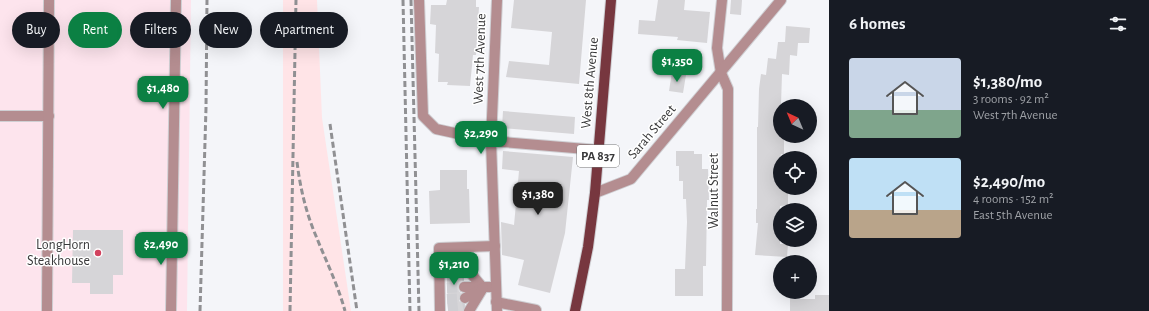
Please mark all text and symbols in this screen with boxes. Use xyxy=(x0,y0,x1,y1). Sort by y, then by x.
chip: Buy xyxy=(12,12,60,48)
chip: Rent xyxy=(68,12,122,48)
chip: Filters xyxy=(130,12,191,48)
chip: New xyxy=(199,12,252,48)
chip: Apartment xyxy=(260,12,348,48)
street label: West 7th Avenue xyxy=(471,13,489,105)
icon: filters xyxy=(1107,13,1129,35)
text: 6 homes xyxy=(849,15,905,32)
street label: West 8th Avenue xyxy=(579,37,601,129)
pin: $1,350 xyxy=(644,49,710,83)
text: $1,350 xyxy=(661,55,693,68)
text: $1,380/mo xyxy=(973,73,1042,90)
icon: home xyxy=(881,74,929,122)
pin: $1,480 xyxy=(130,76,196,110)
text: $1,480 xyxy=(146,82,180,95)
text: 3 rooms · 92 m² xyxy=(973,93,1049,106)
north arrow xyxy=(773,99,817,143)
map controls xyxy=(773,99,817,299)
street label: Sarah Street xyxy=(625,102,679,162)
text: West 7th Avenue xyxy=(973,109,1058,122)
pin: $2,290 xyxy=(448,121,514,155)
text: $2,290 xyxy=(464,127,498,140)
road number: PA 837 xyxy=(577,145,619,167)
button: locate xyxy=(773,151,817,195)
street label: Walnut Street xyxy=(707,153,721,229)
text: $2,490/mo xyxy=(973,173,1045,190)
icon: home xyxy=(881,174,929,222)
pin: $1,380 xyxy=(505,182,571,216)
text: $1,380 xyxy=(522,188,554,201)
text: 4 rooms · 152 m² xyxy=(973,193,1054,206)
button: layers xyxy=(773,203,817,247)
text: East 5th Avenue xyxy=(973,209,1053,222)
pin: $2,490 xyxy=(128,232,194,266)
place label: LongHorn Steakhouse xyxy=(27,238,90,268)
text: $2,490 xyxy=(144,238,178,251)
marker: LongHorn Steakhouse xyxy=(93,248,103,258)
pin: $1,210 xyxy=(421,252,487,286)
button: + xyxy=(773,255,817,299)
text: $1,210 xyxy=(438,258,470,271)

